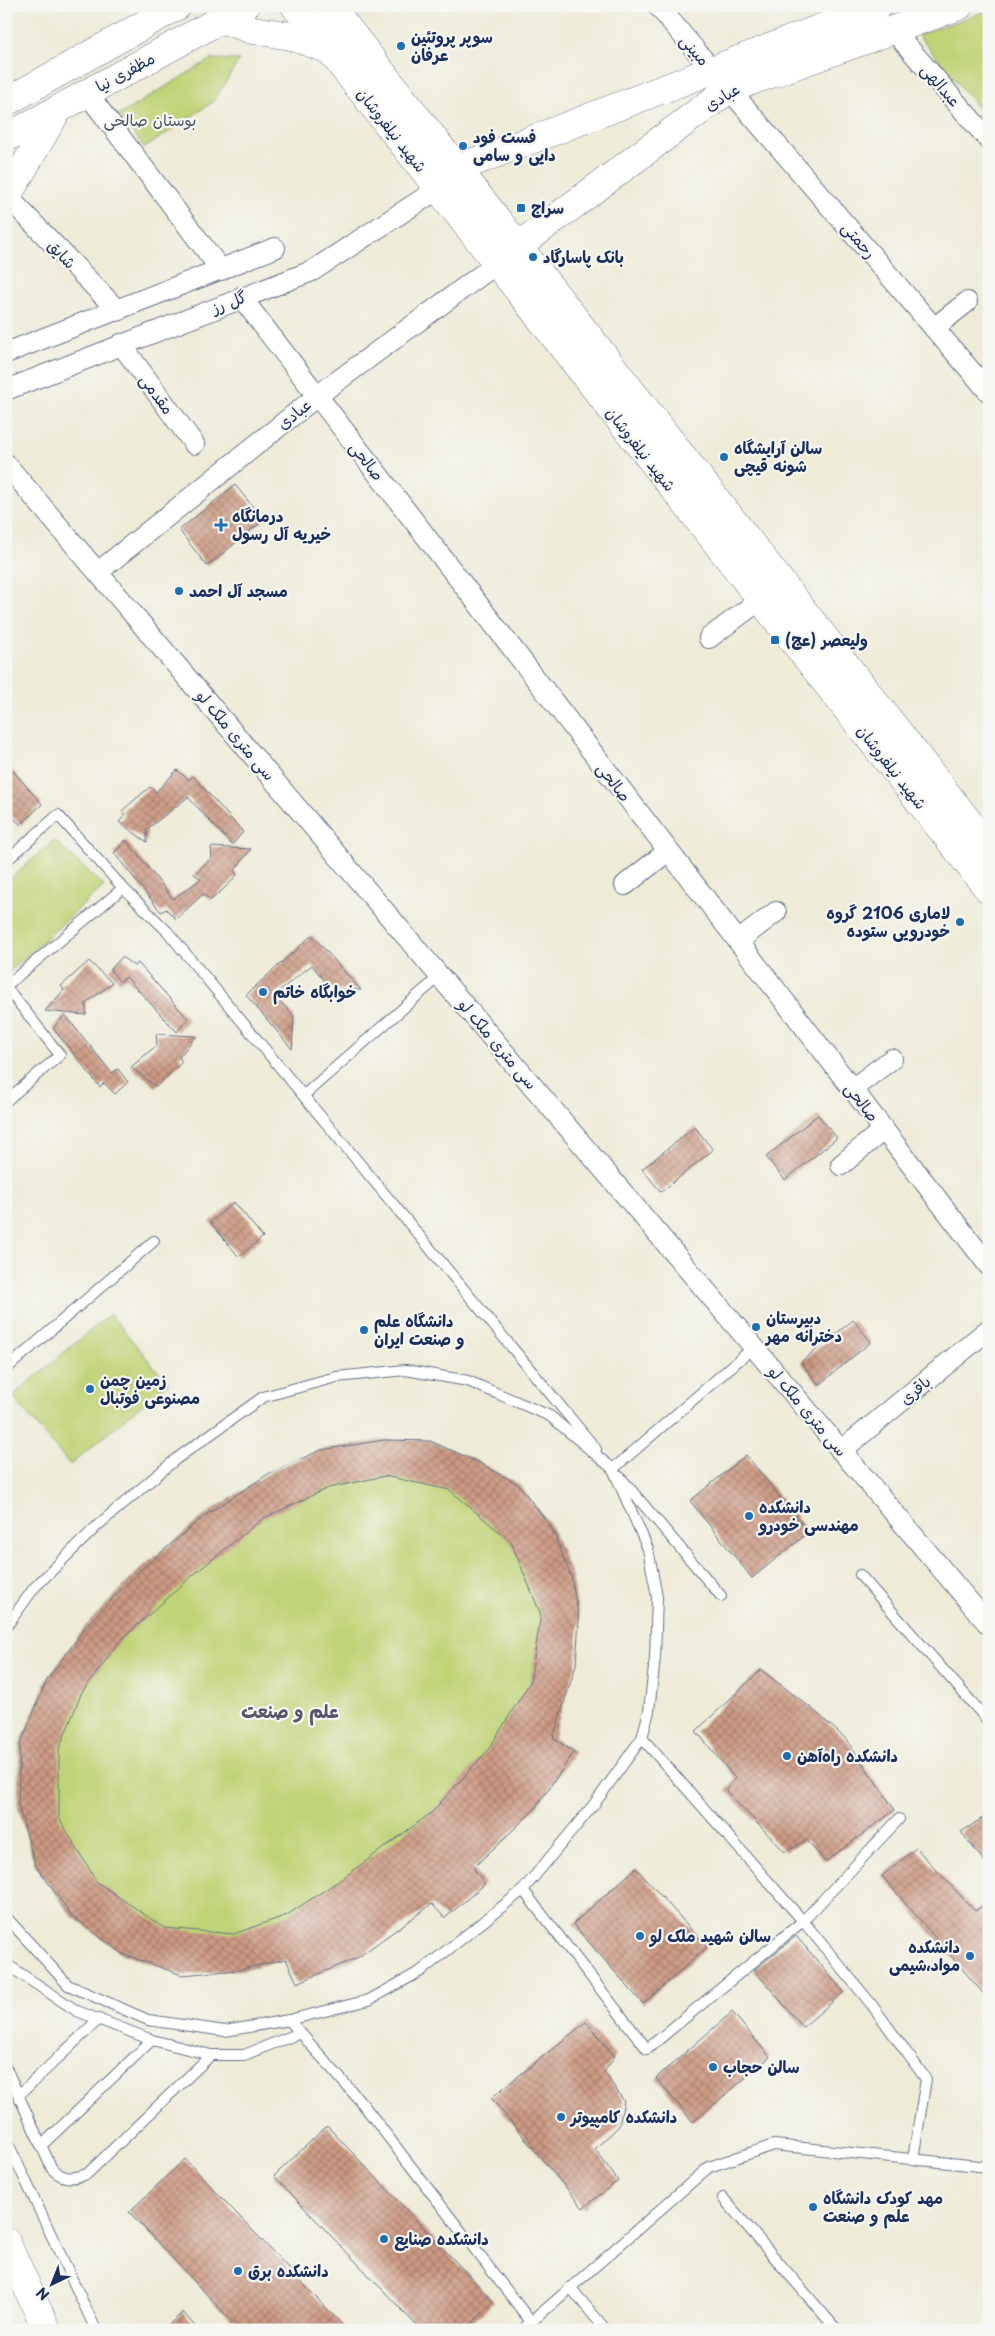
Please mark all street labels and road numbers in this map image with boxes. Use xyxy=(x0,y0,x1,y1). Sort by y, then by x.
street label: مبینی xyxy=(675,28,716,70)
street label: مظفری نیا xyxy=(91,45,159,97)
street label: عبدالهی xyxy=(916,57,967,111)
street label: عبادی xyxy=(699,76,744,116)
street label: شهید نیلفروشان xyxy=(352,82,433,177)
street label: رحمتی xyxy=(837,216,883,263)
street label: شایق xyxy=(43,233,83,273)
street label: گل رز xyxy=(206,283,250,319)
street label: مقدمی xyxy=(135,368,181,419)
street label: عبادی xyxy=(271,392,316,434)
street label: شهید نیلفروشان xyxy=(601,401,682,496)
street label: صالحی xyxy=(345,436,391,485)
street label: سی متری ملک لو xyxy=(191,683,282,785)
street label: شهید نیلفروشان xyxy=(852,719,933,814)
street label: صالحی xyxy=(592,757,638,806)
street label: سی متری ملک لو xyxy=(453,992,544,1094)
street label: صالحی xyxy=(840,1077,886,1126)
street label: سی متری ملک لو xyxy=(763,1359,854,1461)
street label: باقری xyxy=(893,1369,935,1409)

